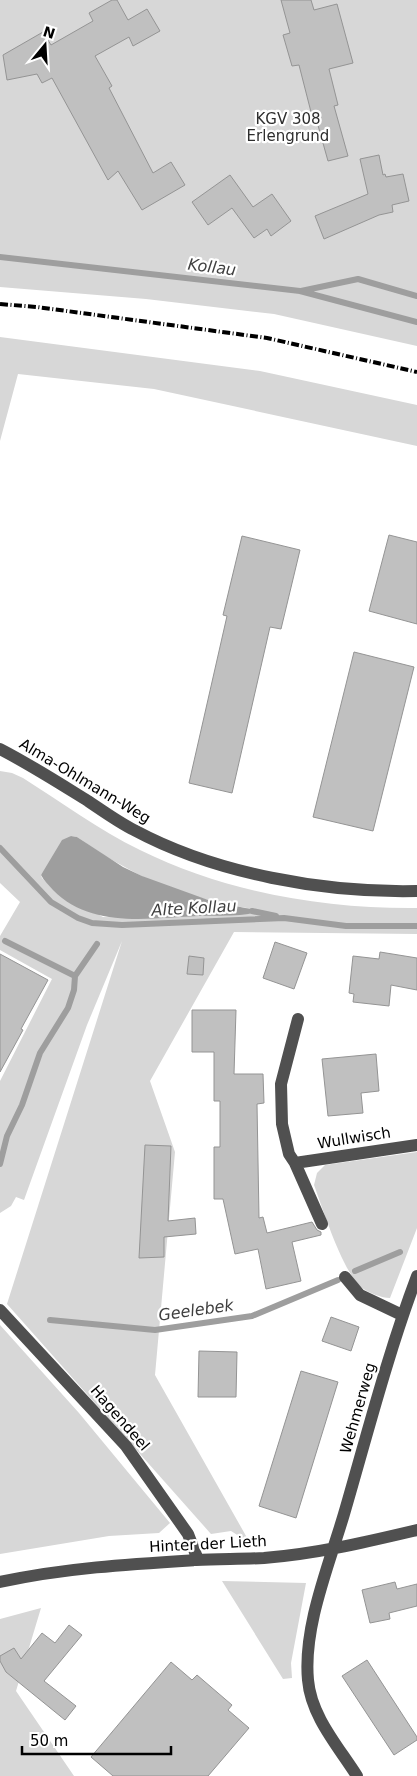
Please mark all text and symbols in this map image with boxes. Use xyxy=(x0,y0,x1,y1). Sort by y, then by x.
north arrow xyxy=(20,20,70,70)
text: N xyxy=(41,23,57,42)
park label: KGV 308 Erlengrund xyxy=(247,110,329,145)
water label: Kollau xyxy=(187,255,237,279)
street label: Alma-Ohlmann-Weg xyxy=(16,735,154,827)
water label: Alte Kollau xyxy=(150,896,237,920)
street label: Wullwisch xyxy=(316,1123,392,1153)
water label: Geelebek xyxy=(157,1295,236,1325)
street label: Wehmerweg xyxy=(336,1360,380,1456)
street label: Hagendeel xyxy=(87,1382,153,1454)
street label: Hinter der Lieth xyxy=(149,1532,267,1556)
scale bar xyxy=(22,1724,171,1756)
text: 50 m xyxy=(30,1732,68,1750)

